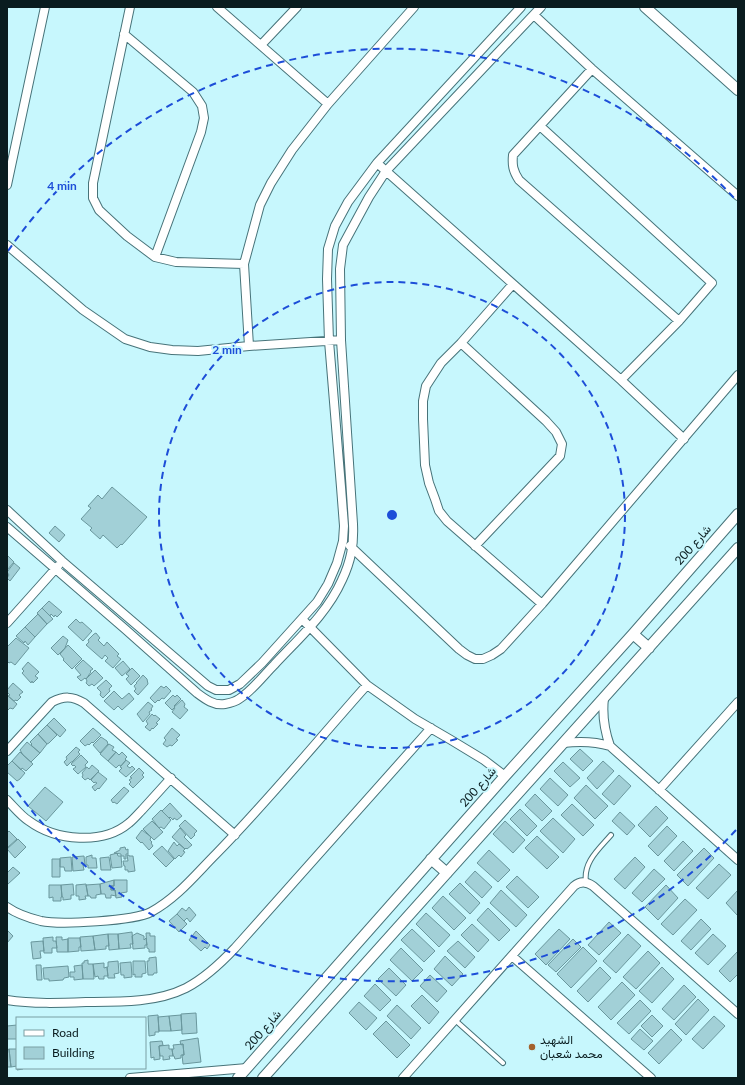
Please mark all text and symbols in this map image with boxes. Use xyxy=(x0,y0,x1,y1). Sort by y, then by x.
text: 4 min xyxy=(47,178,77,193)
text: 2 min xyxy=(212,342,242,357)
centre of rings xyxy=(385,508,399,522)
street label: شارع 200 xyxy=(671,522,716,569)
street label: شارع 200 xyxy=(456,764,501,811)
street label: شارع 200 xyxy=(241,1007,286,1054)
legend xyxy=(16,1017,146,1069)
text: Road xyxy=(52,1025,79,1040)
place label: الشهيد محمد شعبان xyxy=(540,1032,603,1061)
marker: الشهيد محمد شعبان xyxy=(527,1042,537,1052)
text: Building xyxy=(52,1045,95,1060)

